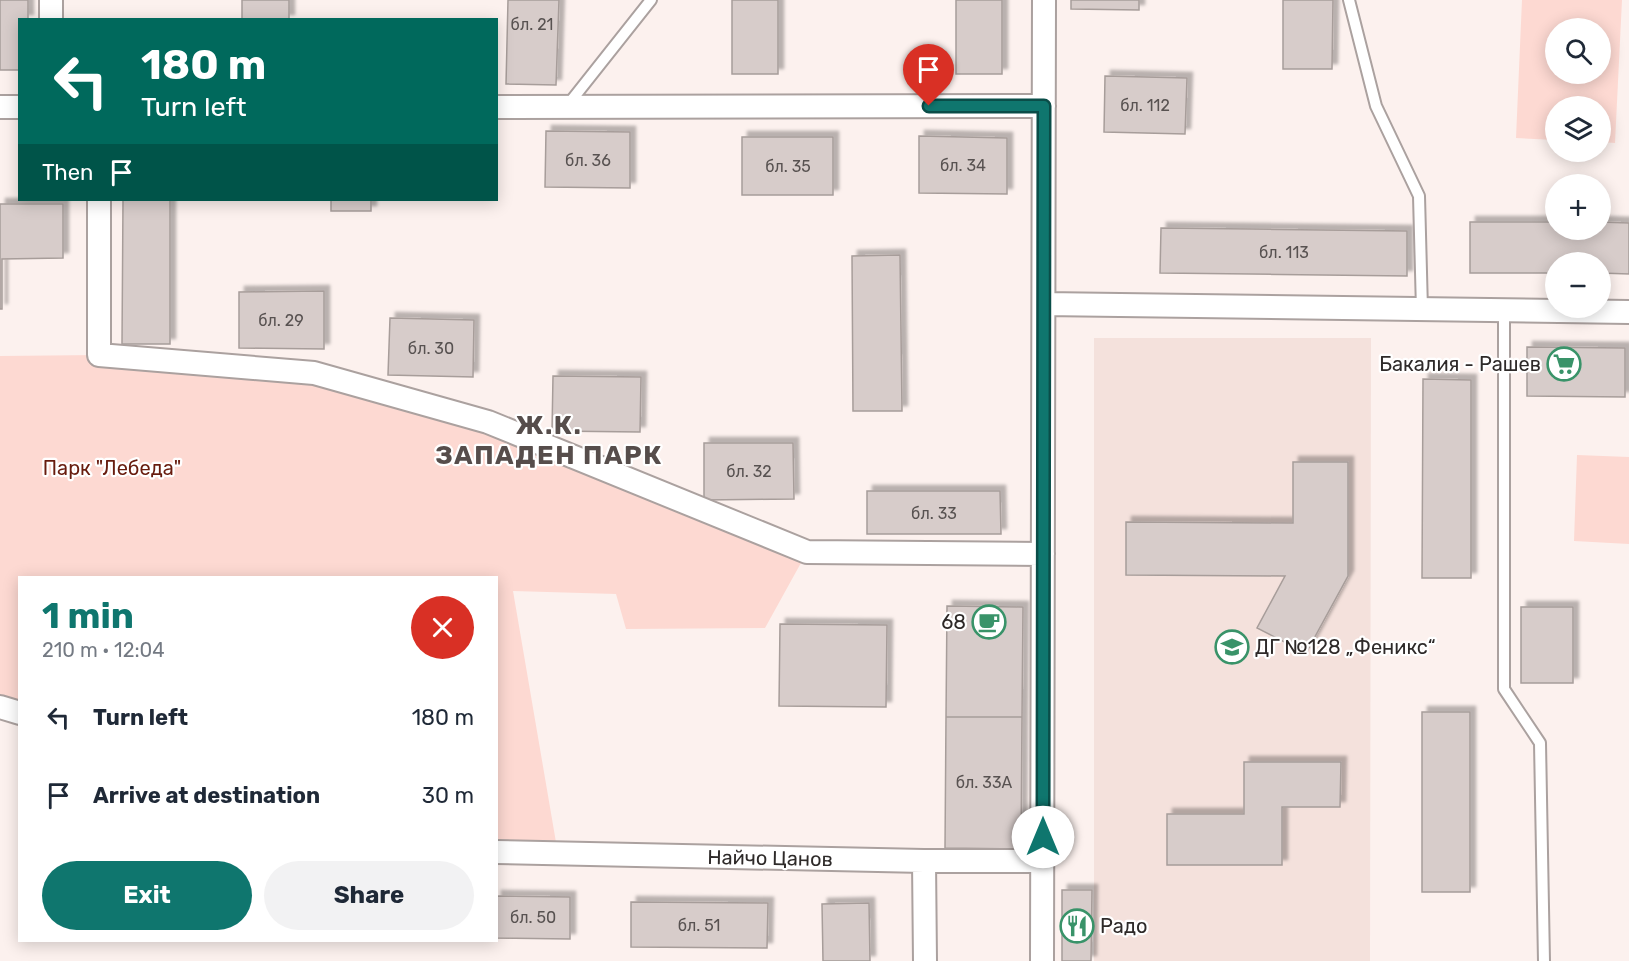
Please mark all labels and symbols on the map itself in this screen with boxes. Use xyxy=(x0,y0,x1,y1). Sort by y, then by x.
house number: бл. 21 xyxy=(511,15,553,34)
pin xyxy=(903,44,954,106)
house number: бл. 112 xyxy=(1120,96,1170,115)
house number: бл. 36 xyxy=(565,151,611,170)
house number: бл. 34 xyxy=(940,156,986,175)
house number: бл. 35 xyxy=(765,157,811,176)
house number: бл. 113 xyxy=(1259,243,1309,262)
house number: бл. 29 xyxy=(258,311,304,330)
house number: бл. 30 xyxy=(408,339,454,358)
supermarket icon: Бакалия - Рашев xyxy=(1546,346,1582,382)
place label: Бакалия - Рашев xyxy=(1379,352,1541,376)
district label: Ж.К. ЗАПАДЕН ПАРК xyxy=(435,410,663,471)
park label: Парк "Лебеда" xyxy=(43,456,181,480)
house number: бл. 32 xyxy=(726,462,772,481)
house number: бл. 33 xyxy=(911,504,957,523)
cafe icon: 68 xyxy=(971,604,1007,640)
place label: 68 xyxy=(941,610,966,634)
school or university icon: ДГ №128 „Феникс“ xyxy=(1214,629,1250,665)
place label: ДГ №128 „Феникс“ xyxy=(1255,635,1436,659)
house number: бл. 33А xyxy=(956,773,1013,792)
position arrow xyxy=(1011,805,1075,869)
street label: Найчо Цанов xyxy=(707,845,833,871)
house number: бл. 50 xyxy=(510,908,556,927)
restaurant icon: Радо xyxy=(1059,908,1095,944)
place label: Радо xyxy=(1100,914,1147,938)
house number: бл. 51 xyxy=(678,916,720,935)

